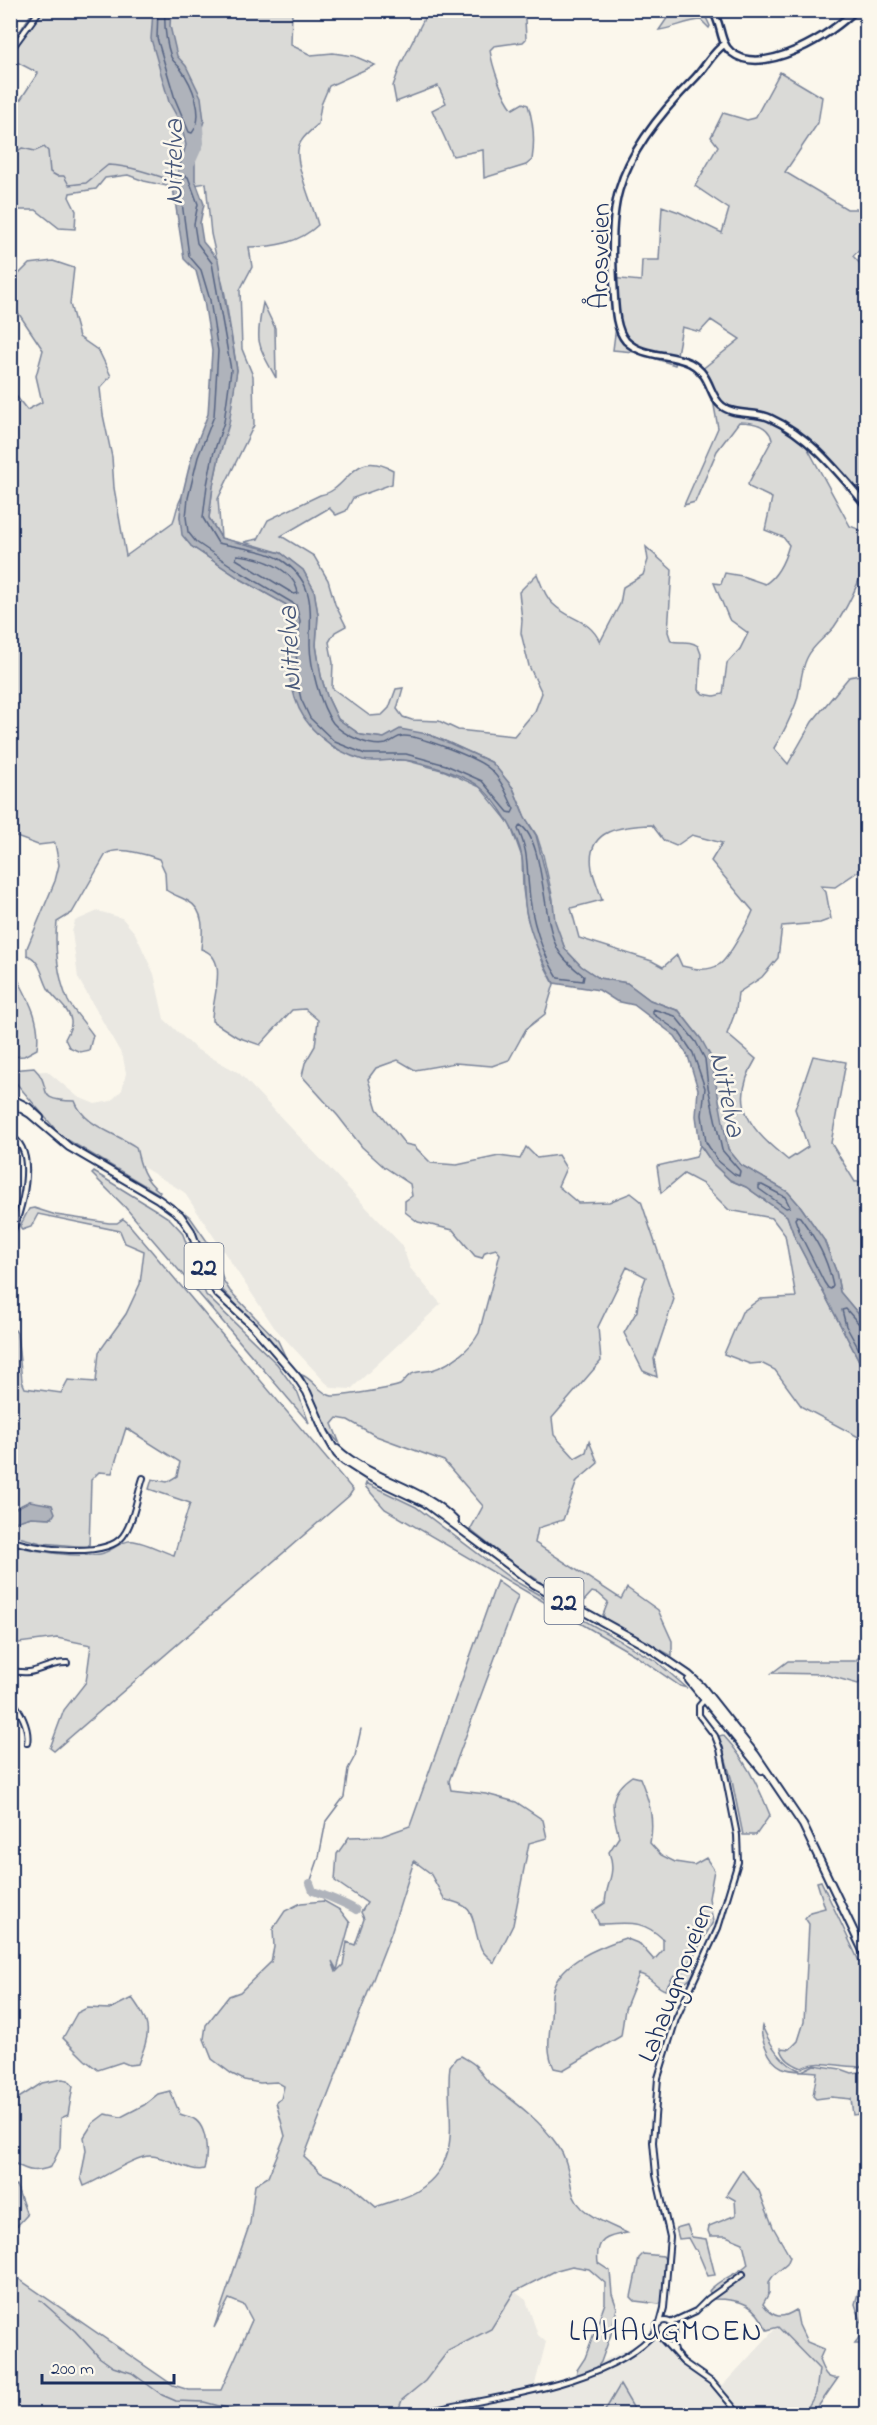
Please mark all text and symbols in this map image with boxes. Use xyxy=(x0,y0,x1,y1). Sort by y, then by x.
water label: Nittelva xyxy=(155,118,196,205)
street label: Årosveien xyxy=(581,203,622,310)
water label: Nittelva xyxy=(269,604,314,693)
water label: Nittelva xyxy=(697,1048,755,1142)
road number: 22 xyxy=(184,1243,224,1289)
road number: 22 xyxy=(544,1578,584,1624)
street label: Lahaugmoveien xyxy=(629,1897,726,2068)
district label: LAHAUGMOEN xyxy=(569,2311,763,2355)
scale bar xyxy=(42,2347,174,2385)
text: 200 m xyxy=(51,2357,94,2383)

